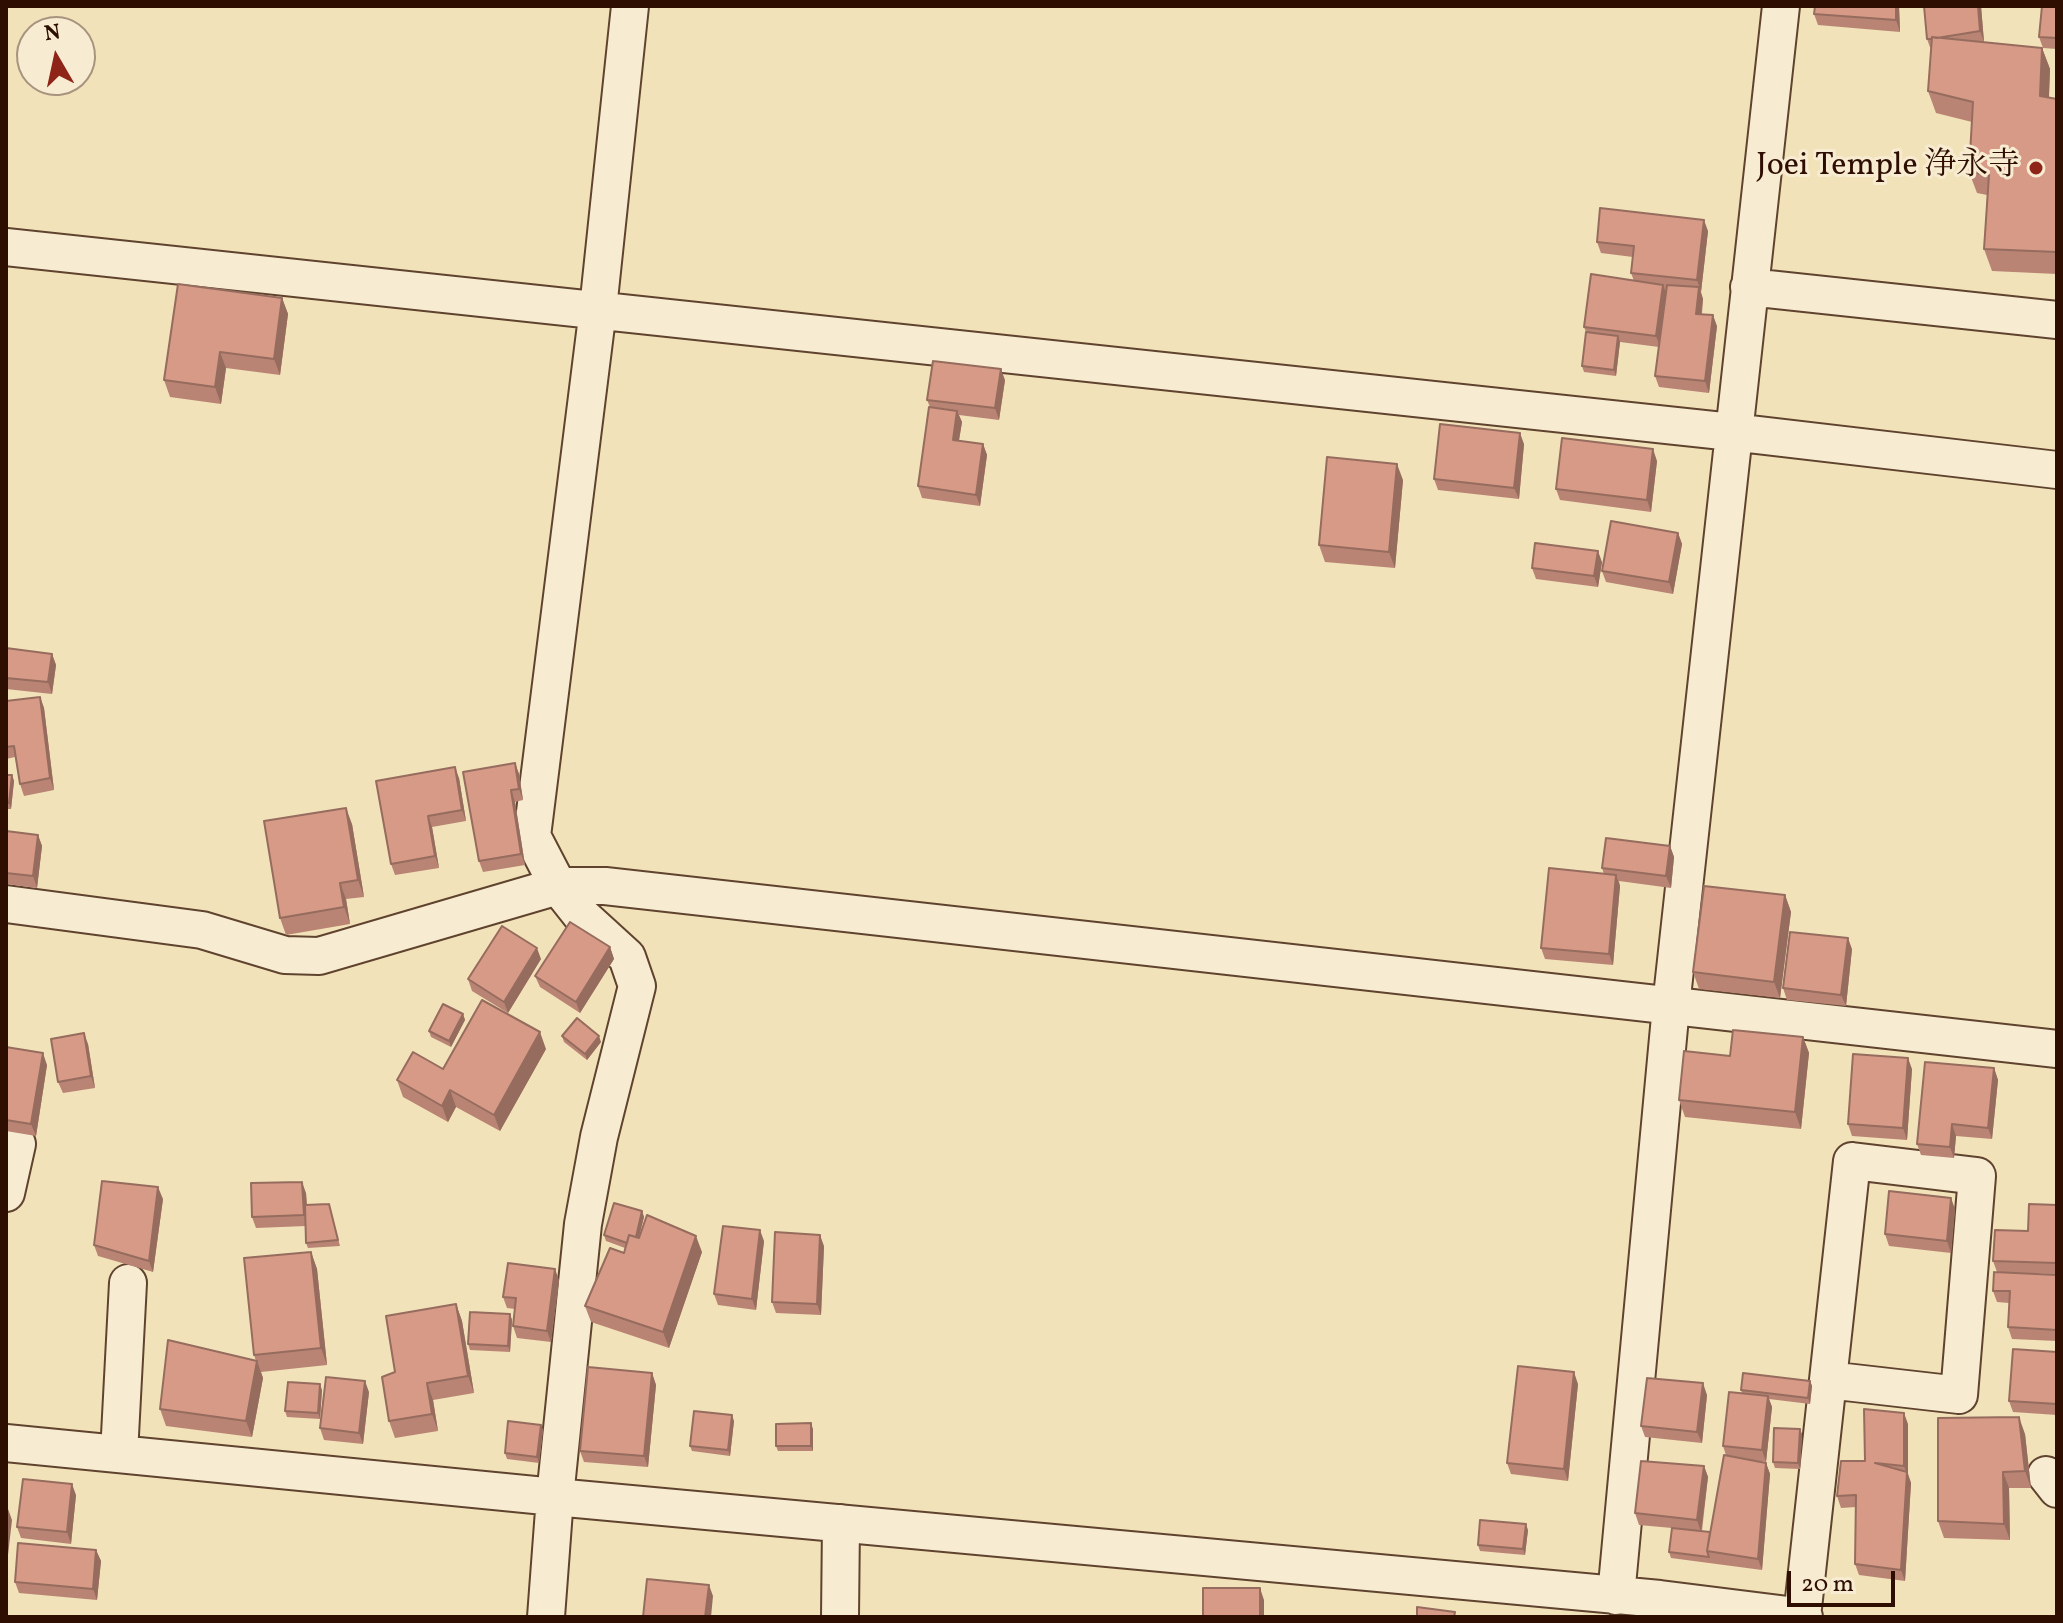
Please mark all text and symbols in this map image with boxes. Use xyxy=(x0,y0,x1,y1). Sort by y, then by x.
north arrow xyxy=(16,16,96,96)
text: N xyxy=(42,17,63,50)
place label: Joei Temple 浄永寺 xyxy=(1756,149,2020,187)
marker: Joei Temple 浄永寺 xyxy=(2027,159,2045,177)
scale bar xyxy=(1791,1555,1899,1605)
text: 20 m xyxy=(1801,1568,1854,1602)

